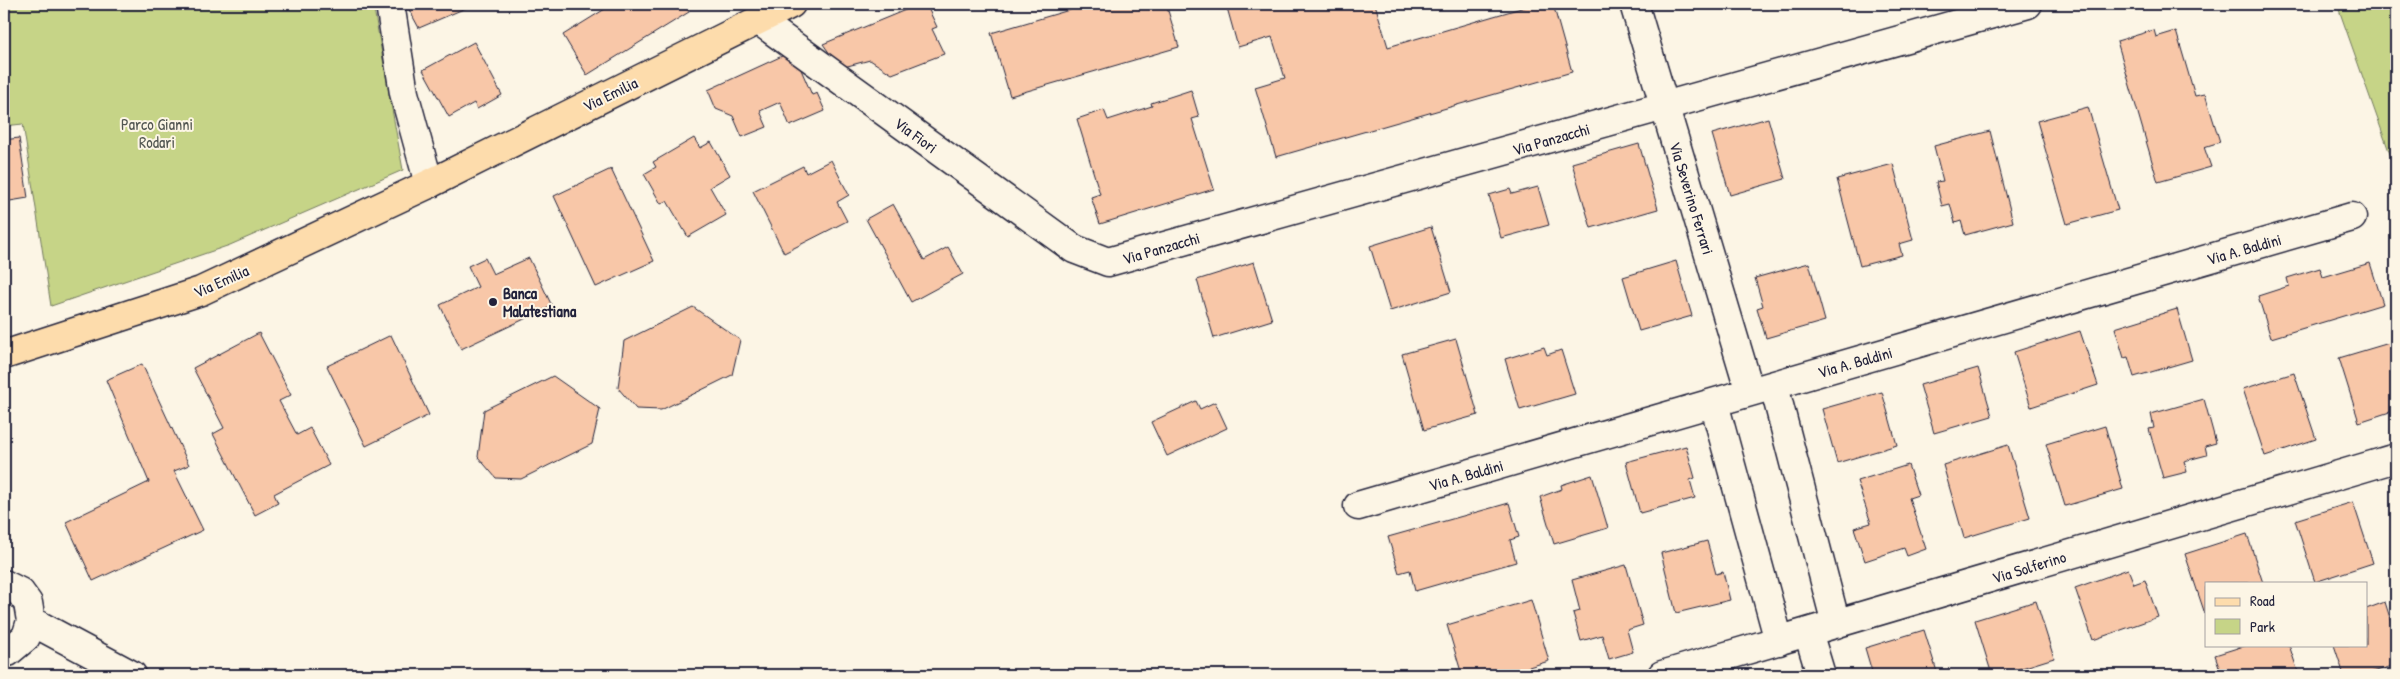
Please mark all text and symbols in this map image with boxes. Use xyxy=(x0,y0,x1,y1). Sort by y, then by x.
street label: Via Emilia xyxy=(579,71,641,117)
street label: Via Fiori xyxy=(890,112,942,158)
park label: Parco Gianni Rodari xyxy=(121,113,193,153)
street label: Via Panzacchi xyxy=(1510,117,1592,161)
street label: Via Severino Ferrari xyxy=(1664,139,1720,257)
street label: Via Panzacchi xyxy=(1120,226,1202,270)
street label: Via A. Baldini xyxy=(2204,228,2284,270)
street label: Via Emilia xyxy=(190,259,252,303)
place label: Banca Malatestiana xyxy=(503,282,577,322)
marker: Banca Malatestiana xyxy=(487,296,499,308)
street label: Via A. Baldini xyxy=(1815,341,1895,383)
street label: Via A. Baldini xyxy=(1426,454,1506,496)
street label: Via Solferino xyxy=(1989,545,2069,589)
legend xyxy=(2205,582,2368,646)
text: Road xyxy=(2250,590,2275,611)
text: Park xyxy=(2250,616,2275,637)

